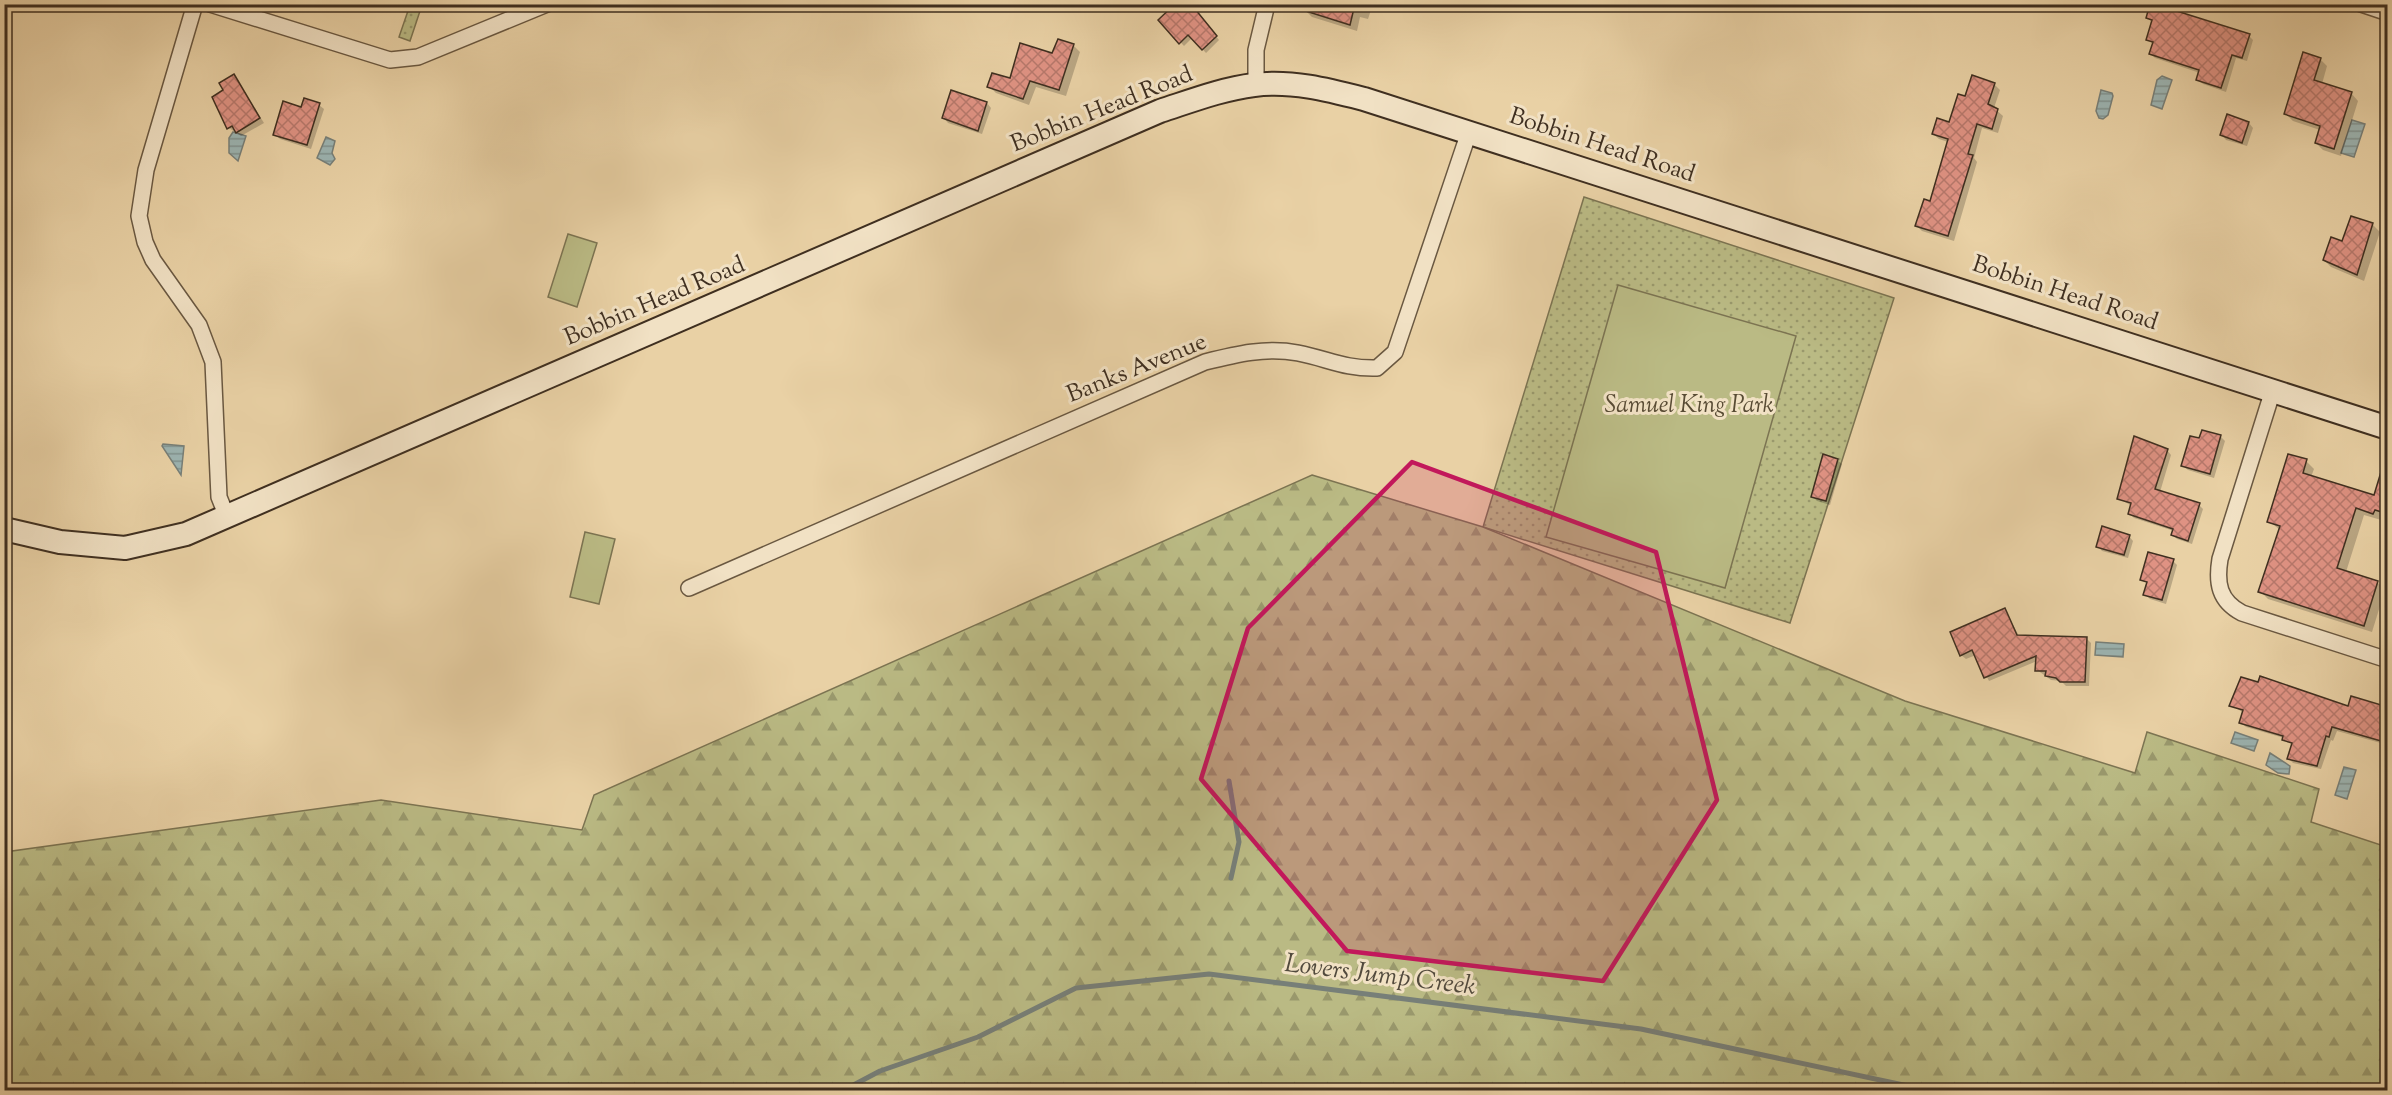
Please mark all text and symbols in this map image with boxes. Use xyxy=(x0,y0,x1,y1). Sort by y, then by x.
street label: Bobbin Head Road xyxy=(1006,58,1199,162)
street label: Bobbin Head Road xyxy=(1505,100,1700,192)
street label: Bobbin Head Road xyxy=(559,248,751,355)
street label: Bobbin Head Road xyxy=(1968,248,2163,340)
street label: Banks Avenue xyxy=(1062,325,1212,413)
park label: Samuel King Park xyxy=(1604,389,1774,423)
water label: Lovers Jump Creek xyxy=(1282,946,1478,1006)

